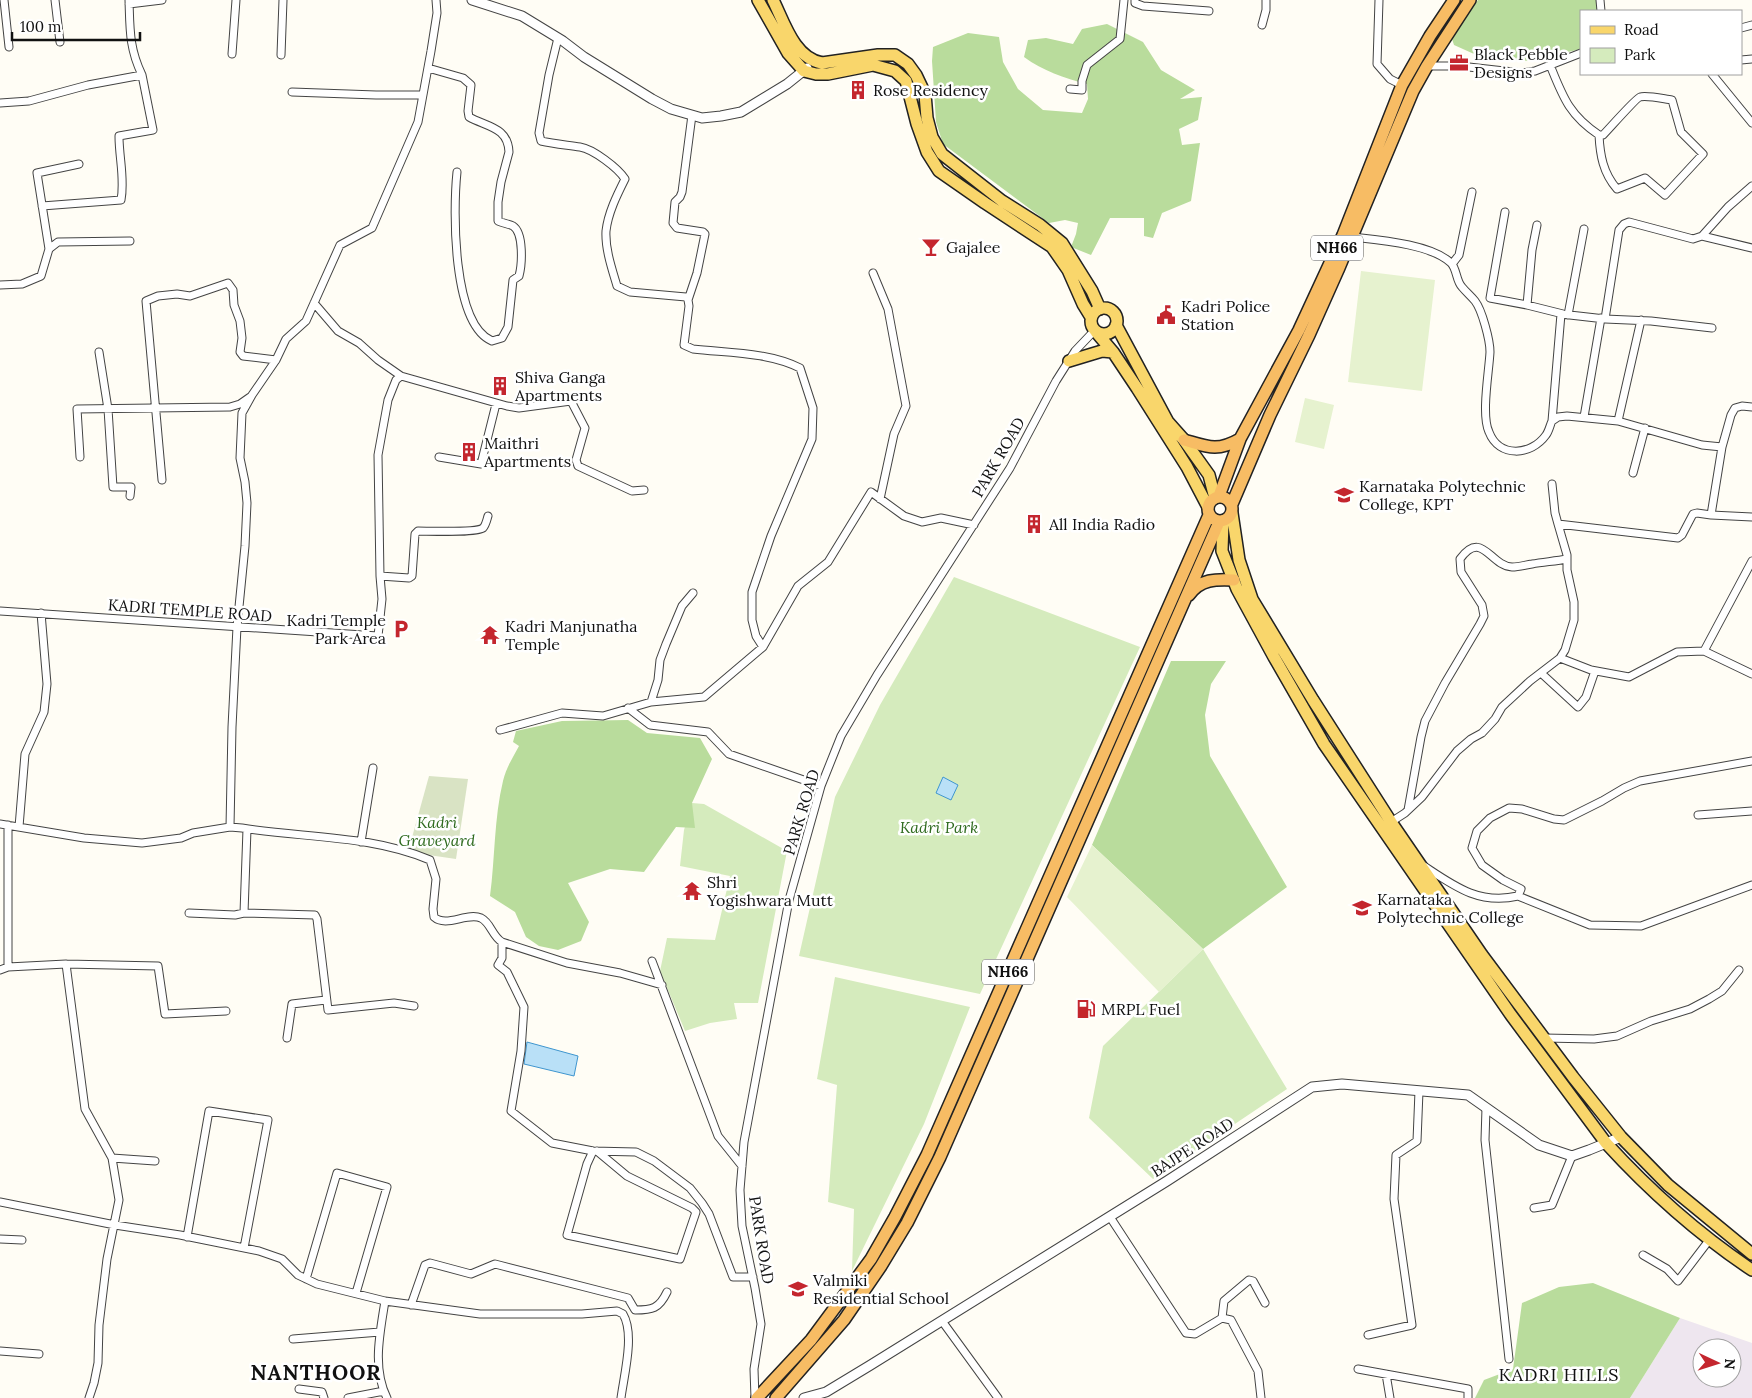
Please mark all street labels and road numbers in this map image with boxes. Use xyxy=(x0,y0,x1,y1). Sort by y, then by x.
road number: NH66 xyxy=(1311,236,1363,260)
street label: PARK ROAD xyxy=(967,413,1029,500)
street label: KADRI TEMPLE ROAD xyxy=(107,594,273,626)
street label: PARK ROAD xyxy=(778,767,824,857)
road number: NH66 xyxy=(982,960,1034,984)
street label: BAJPE ROAD xyxy=(1147,1113,1237,1181)
street label: PARK ROAD xyxy=(745,1195,779,1286)

